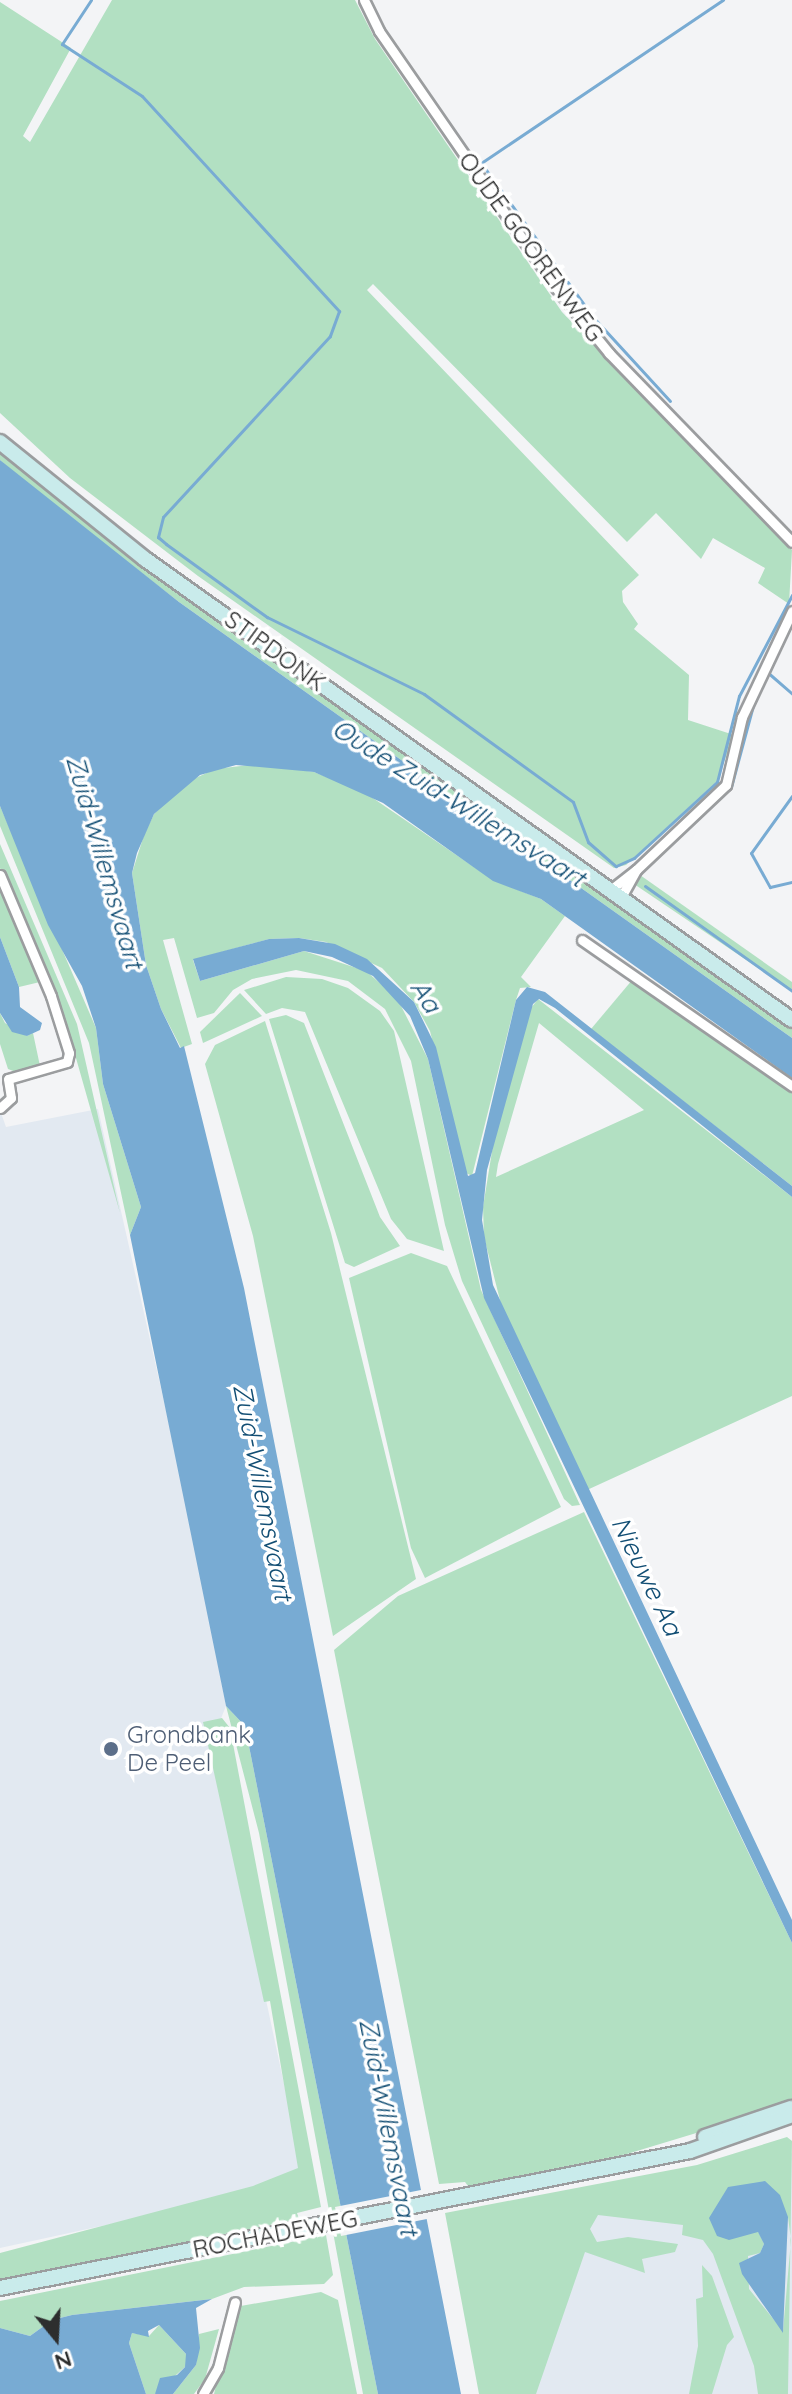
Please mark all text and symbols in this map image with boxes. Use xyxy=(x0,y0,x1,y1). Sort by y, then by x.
street label: OUDE GOORENWEG xyxy=(453,147,609,347)
street label: STIPDONK xyxy=(219,605,331,697)
water label: Oude Zuid-Willemsvaart xyxy=(327,712,591,894)
water label: Zuid-Willemsvaart xyxy=(60,752,150,972)
water label: Aa xyxy=(404,974,448,1018)
water label: Zuid-Willemsvaart xyxy=(227,1381,299,1603)
water label: Nieuwe Aa xyxy=(605,1511,689,1641)
place label: Grondbank De Peel xyxy=(127,1721,251,1777)
marker: Grondbank De Peel xyxy=(102,1740,120,1758)
water label: Zuid-Willemsvaart xyxy=(353,2016,425,2238)
street label: ROCHADEWEG xyxy=(190,2204,360,2264)
north arrow xyxy=(16,2298,96,2378)
text: N xyxy=(51,2345,75,2377)

